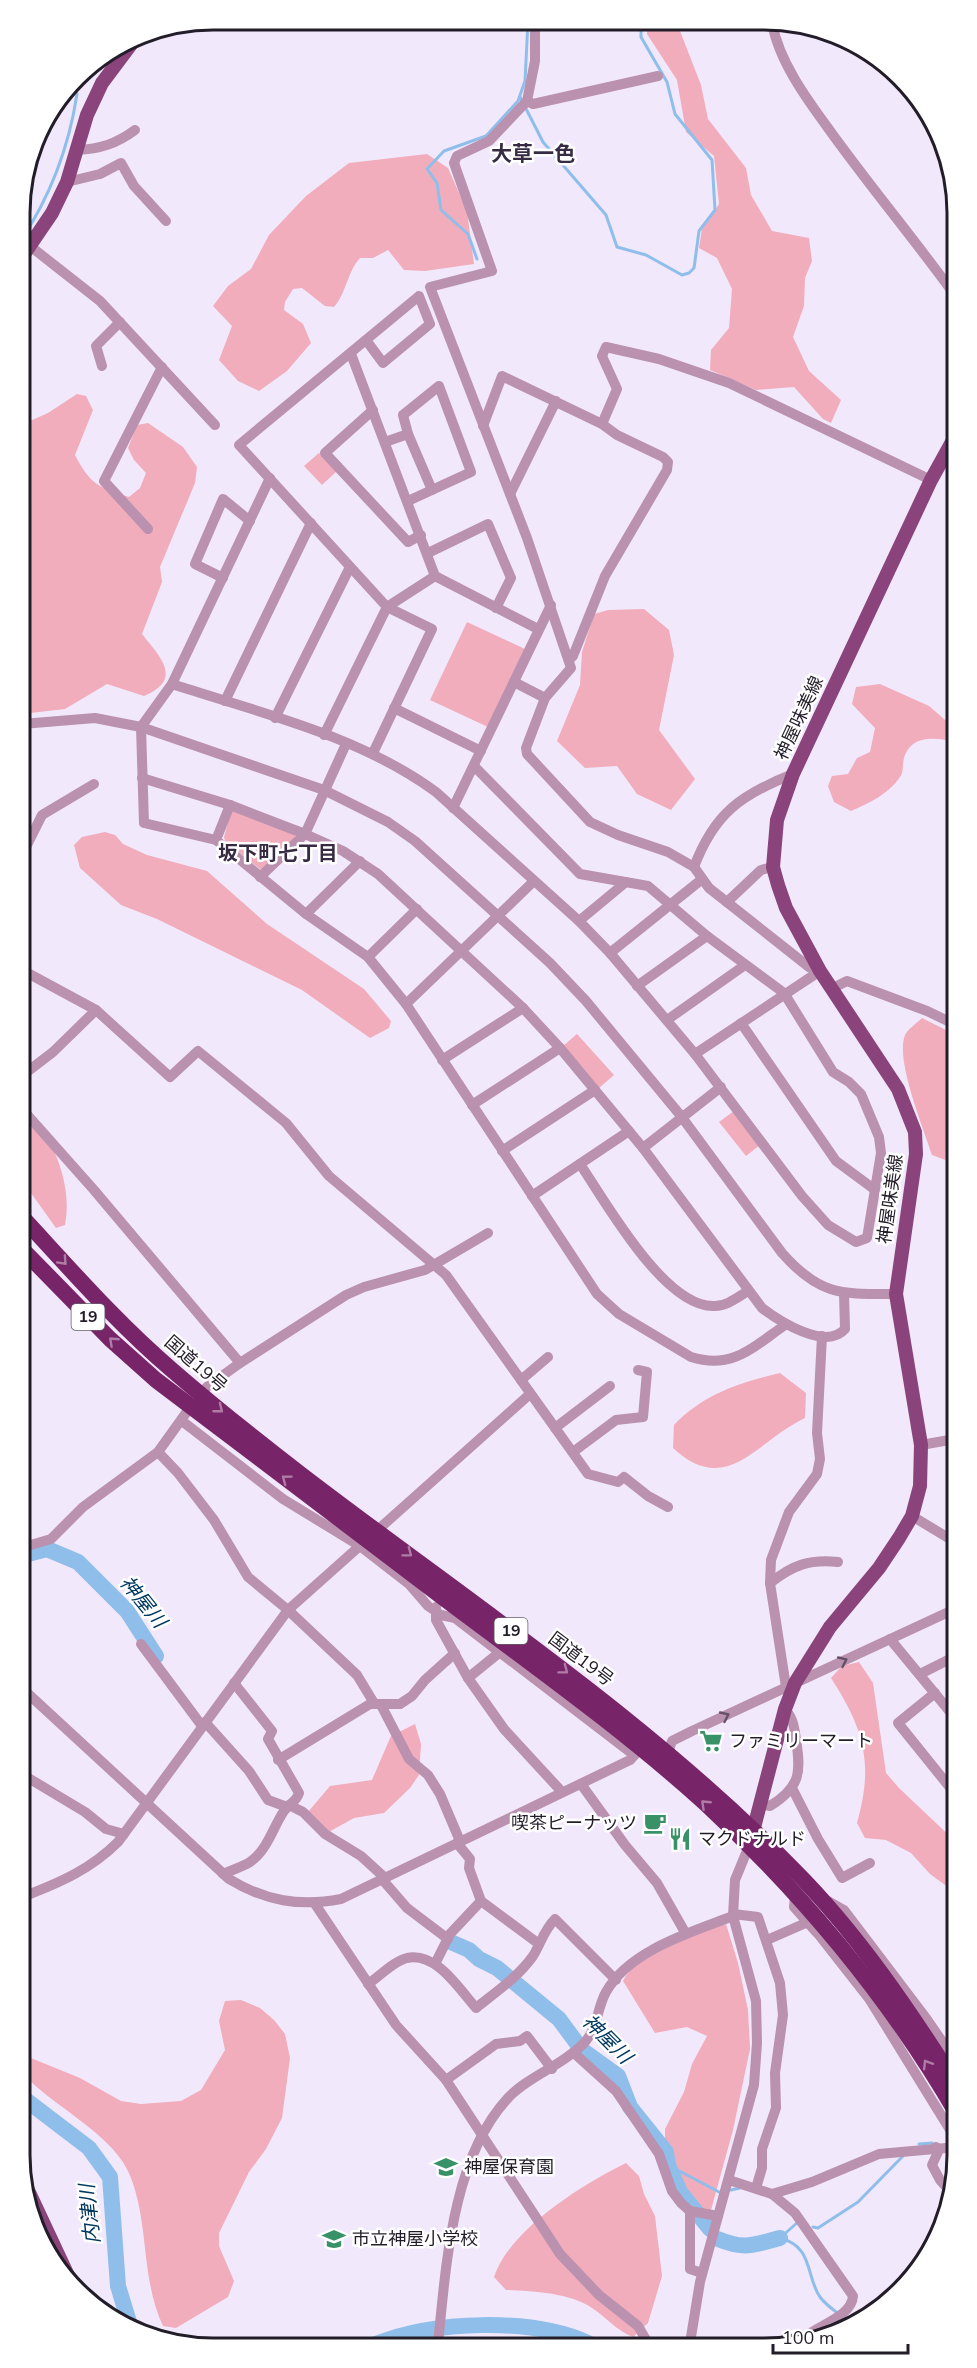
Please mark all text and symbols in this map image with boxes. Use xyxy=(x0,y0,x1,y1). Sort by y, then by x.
district label: 大草一色 xyxy=(491,140,575,168)
street label: 神屋味美線 xyxy=(769,672,829,764)
district label: 坂下町七丁目 xyxy=(218,840,338,867)
street label: 神屋味美線 xyxy=(872,1153,908,1245)
one-way arrow xyxy=(56,1254,67,1265)
road number: 19 xyxy=(72,1304,104,1330)
street label: 国道19号 xyxy=(160,1330,232,1398)
one-way arrow xyxy=(109,1338,120,1349)
one-way arrow xyxy=(213,1402,224,1413)
one-way arrow xyxy=(282,1475,293,1486)
one-way arrow xyxy=(401,1546,412,1557)
water label: 神屋川 xyxy=(114,1570,174,1635)
road number: 19 xyxy=(494,1618,528,1644)
street label: 国道19号 xyxy=(544,1627,618,1691)
one-way arrow xyxy=(836,1656,847,1668)
one-way arrow xyxy=(557,1663,568,1674)
one-way arrow xyxy=(718,1711,729,1723)
supermarket icon: ファミリーマート xyxy=(698,1728,724,1754)
place label: ファミリーマート xyxy=(729,1729,873,1753)
one-way arrow xyxy=(701,1800,712,1811)
cafe icon: 喫茶ピーナッツ xyxy=(642,1810,668,1836)
place label: 喫茶ピーナッツ xyxy=(511,1811,637,1835)
restaurant icon: マクドナルド xyxy=(667,1826,693,1852)
place label: マクドナルド xyxy=(698,1827,806,1851)
water label: 神屋川 xyxy=(576,2008,639,2071)
one-way arrow xyxy=(922,2060,934,2070)
school or university icon: 神屋保育園 xyxy=(433,2154,459,2180)
place label: 神屋保育園 xyxy=(464,2155,554,2179)
water label: 内津川 xyxy=(73,2181,107,2245)
school or university icon: 市立神屋小学校 xyxy=(321,2226,347,2252)
place label: 市立神屋小学校 xyxy=(352,2227,478,2251)
scale bar xyxy=(773,2317,908,2355)
text: 100 m xyxy=(782,2326,834,2350)

